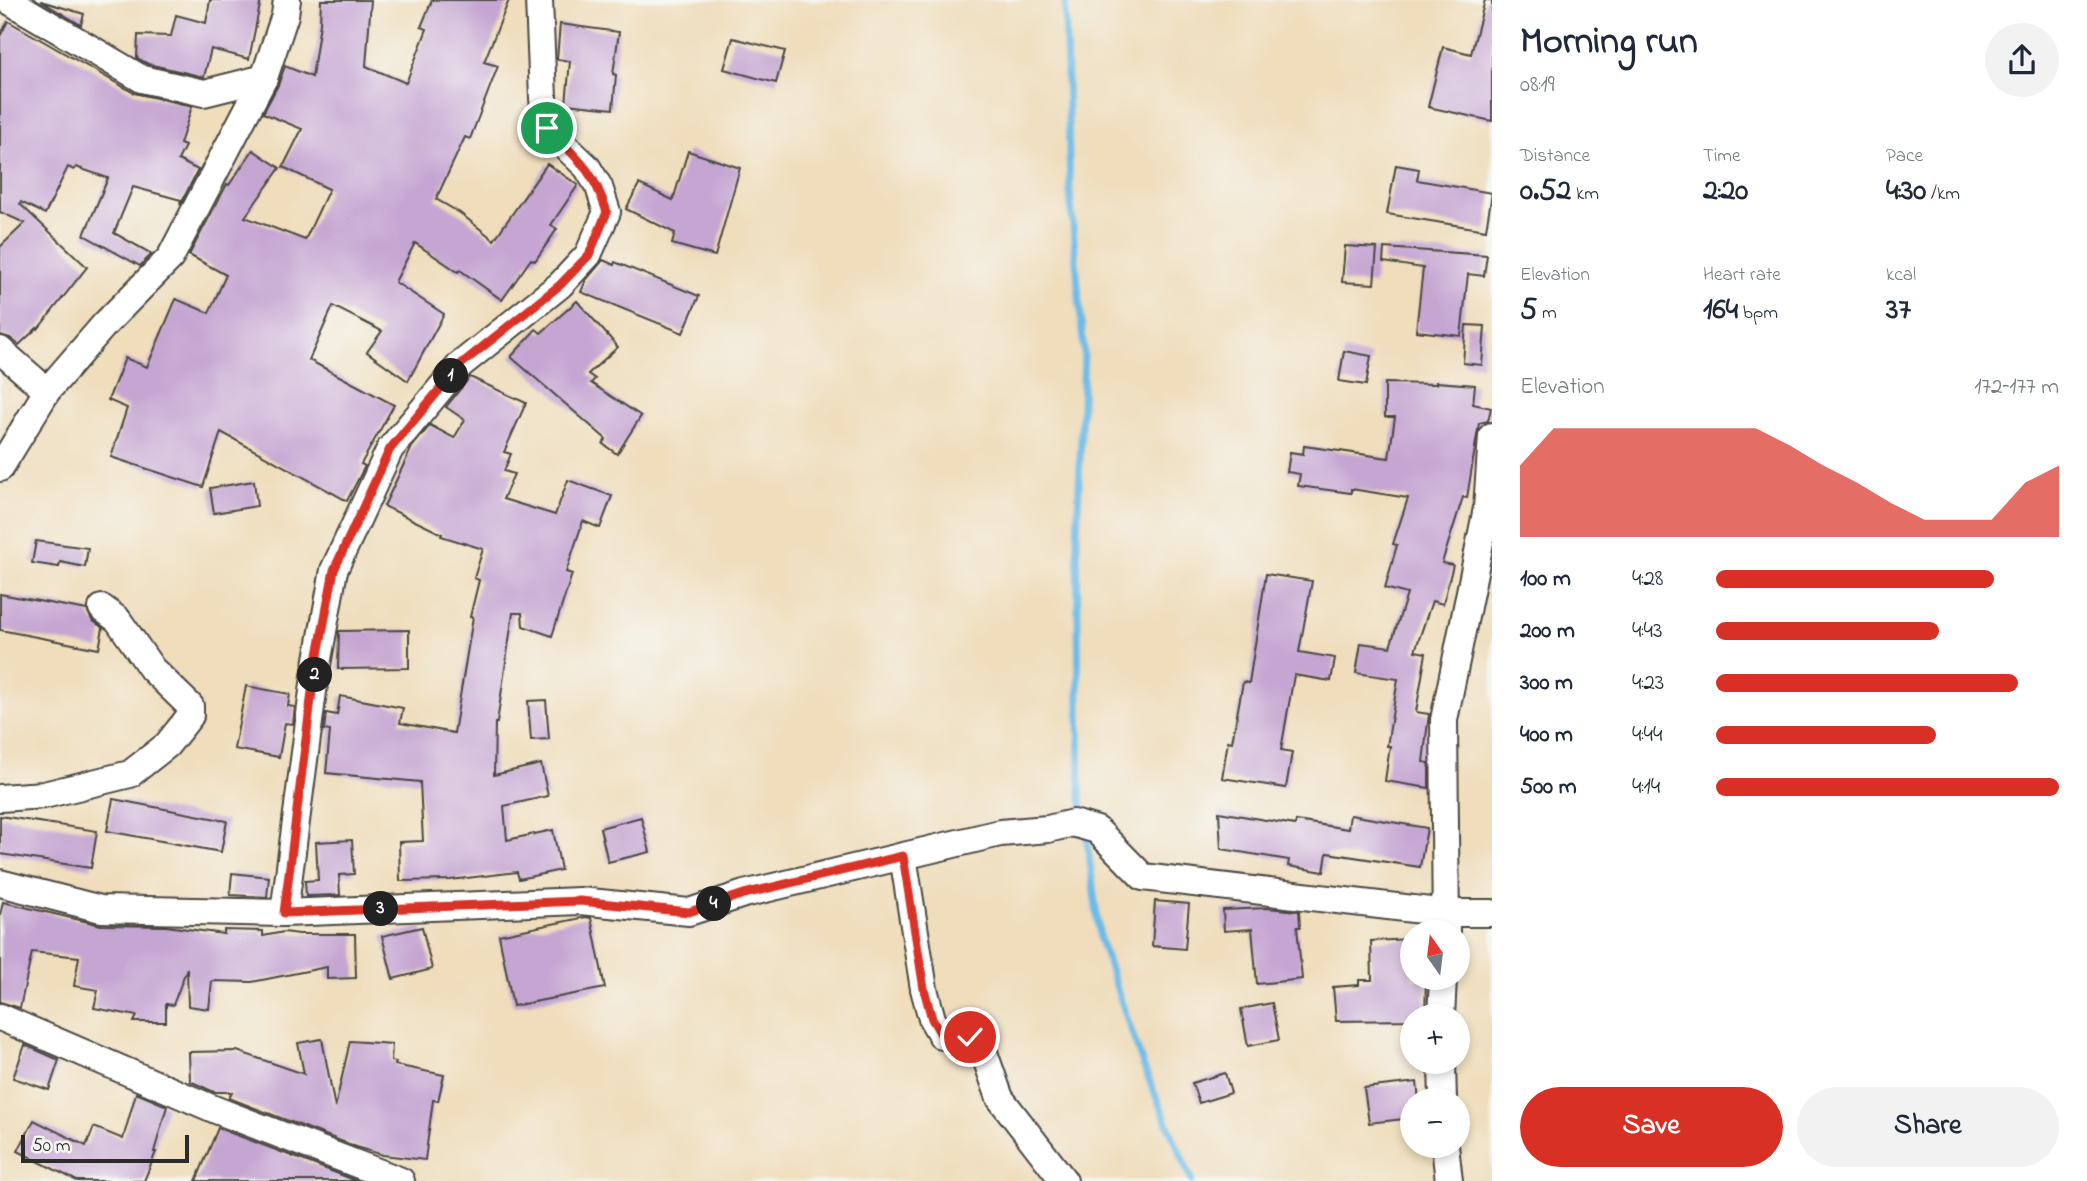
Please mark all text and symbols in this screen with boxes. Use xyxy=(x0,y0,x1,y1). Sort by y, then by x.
text: Morning run xyxy=(1520,15,1698,71)
button: share xyxy=(1985,23,2059,97)
text: 08:19 xyxy=(1520,69,1555,102)
pin xyxy=(517,98,577,158)
icon: arrive xyxy=(528,109,566,147)
text: Distance xyxy=(1520,143,1590,170)
text: Time xyxy=(1703,143,1741,170)
text: Pace xyxy=(1886,143,1923,170)
text: 0.52 xyxy=(1520,170,1571,214)
text: 2:20 xyxy=(1703,170,1748,214)
text: 4:30 xyxy=(1886,170,1926,214)
text: km xyxy=(1571,181,1599,208)
text: /km xyxy=(1926,181,1960,208)
text: Elevation xyxy=(1520,262,1590,289)
text: Heart rate xyxy=(1703,262,1781,289)
text: kcal xyxy=(1886,262,1916,289)
text: 5 xyxy=(1520,289,1537,333)
text: 164 xyxy=(1703,289,1738,333)
text: 37 xyxy=(1886,289,1911,333)
text: m xyxy=(1537,300,1557,327)
text: bpm xyxy=(1738,300,1778,327)
pin: 1 xyxy=(434,358,468,394)
text: 1 xyxy=(447,362,454,389)
text: Elevation xyxy=(1520,371,1605,404)
text: 172–177 m xyxy=(1974,371,2059,404)
text: 100 m xyxy=(1520,563,1571,596)
text: 4:28 xyxy=(1632,563,1664,596)
text: 200 m xyxy=(1520,615,1575,648)
text: 4:43 xyxy=(1632,615,1662,648)
pin: 2 xyxy=(298,658,332,692)
text: 2 xyxy=(310,661,319,688)
text: 300 m xyxy=(1520,667,1573,700)
text: 4:23 xyxy=(1632,667,1664,700)
text: 400 m xyxy=(1520,719,1573,752)
text: 4:44 xyxy=(1632,719,1662,752)
text: 500 m xyxy=(1520,771,1577,804)
text: 4:14 xyxy=(1632,771,1660,804)
pin: 4 xyxy=(696,886,732,922)
text: 4 xyxy=(710,890,717,917)
pin: 3 xyxy=(364,892,398,926)
text: 3 xyxy=(377,895,384,922)
north arrow xyxy=(1400,920,1470,990)
map controls xyxy=(1400,920,1470,1158)
button: + xyxy=(1400,1004,1470,1074)
pin xyxy=(940,1007,1000,1067)
icon: check xyxy=(951,1018,989,1056)
button: Save xyxy=(1520,1087,1783,1167)
button: Share xyxy=(1797,1087,2059,1167)
button: − xyxy=(1400,1088,1470,1158)
scale bar xyxy=(21,1132,189,1164)
text: 50 m xyxy=(32,1133,71,1160)

